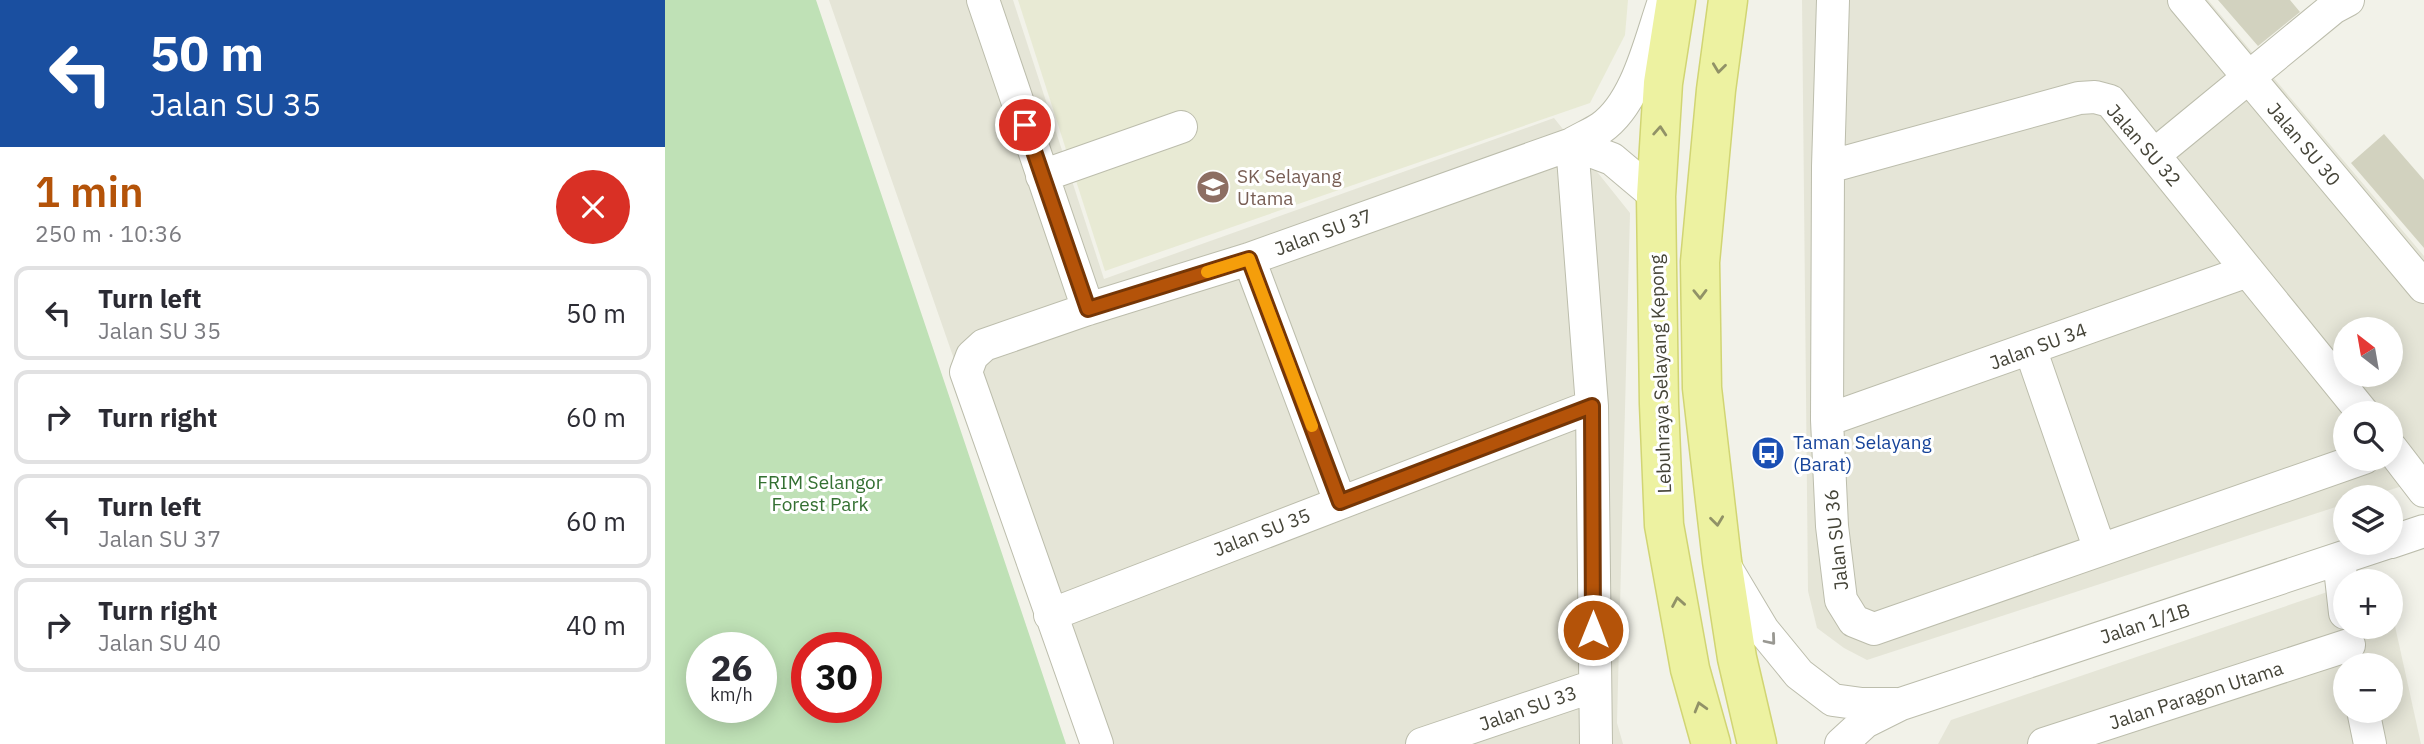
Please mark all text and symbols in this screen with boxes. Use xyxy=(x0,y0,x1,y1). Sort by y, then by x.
text: 50 m xyxy=(150,21,264,84)
icon: left xyxy=(35,28,126,119)
one-way arrow xyxy=(1712,62,1727,74)
text: Jalan SU 35 xyxy=(150,83,321,125)
pin xyxy=(995,95,1055,155)
street label: Jalan SU 30 xyxy=(2262,97,2346,191)
street label: Jalan SU 32 xyxy=(2102,99,2186,191)
icon: arrive xyxy=(1006,106,1044,144)
one-way arrow xyxy=(1652,125,1667,136)
text: 1 min xyxy=(35,164,144,219)
place label: SK Selayang Utama xyxy=(1237,164,1341,210)
school or university icon: SK Selayang Utama xyxy=(1194,168,1232,206)
button: close xyxy=(556,170,630,244)
street label: Jalan SU 37 xyxy=(1271,203,1375,261)
text: 250 m · 10:36 xyxy=(35,218,182,248)
street label: Lebuhraya Selayang Kepong xyxy=(1644,254,1676,494)
text: Turn left xyxy=(98,281,201,315)
one-way arrow xyxy=(1693,289,1708,300)
icon: left xyxy=(39,294,77,332)
text: 50 m xyxy=(566,296,626,330)
text: Jalan SU 35 xyxy=(98,315,221,345)
street label: Jalan SU 34 xyxy=(1986,317,2090,375)
north arrow xyxy=(2333,317,2403,387)
map controls xyxy=(2333,317,2403,723)
icon: right xyxy=(39,398,77,436)
text: Turn right xyxy=(98,400,217,434)
text: 60 m xyxy=(566,400,626,434)
button: search xyxy=(2333,401,2403,471)
place label: Taman Selayang (Barat) xyxy=(1793,430,1932,476)
bus stop icon: Taman Selayang (Barat) xyxy=(1749,434,1787,472)
park label: FRIM Selangor Forest Park xyxy=(757,470,883,516)
button: layers xyxy=(2333,485,2403,555)
street label: Jalan SU 36 xyxy=(1819,488,1853,592)
text: Turn left xyxy=(98,489,201,523)
icon: left xyxy=(39,502,77,540)
street label: Jalan SU 35 xyxy=(1210,503,1314,561)
text: 60 m xyxy=(566,504,626,538)
one-way arrow xyxy=(1710,515,1725,527)
text: Jalan SU 37 xyxy=(98,523,221,553)
button: + xyxy=(2333,569,2403,639)
text: Turn right xyxy=(98,593,217,627)
position arrow xyxy=(1556,593,1630,667)
one-way arrow xyxy=(1671,596,1686,608)
street label: Jalan 1/1B xyxy=(2097,597,2193,649)
icon: right xyxy=(39,606,77,644)
text: 40 m xyxy=(566,608,626,642)
text: Jalan SU 40 xyxy=(98,627,221,657)
speed limit sign: 30 xyxy=(791,632,882,723)
one-way arrow xyxy=(1762,632,1775,644)
text: 26 xyxy=(710,645,753,691)
button: − xyxy=(2333,653,2403,723)
street label: Jalan Paragon Utama xyxy=(2106,656,2286,734)
street label: Jalan SU 33 xyxy=(1476,680,1580,736)
text: km/h xyxy=(710,683,753,706)
one-way arrow xyxy=(1694,701,1709,713)

